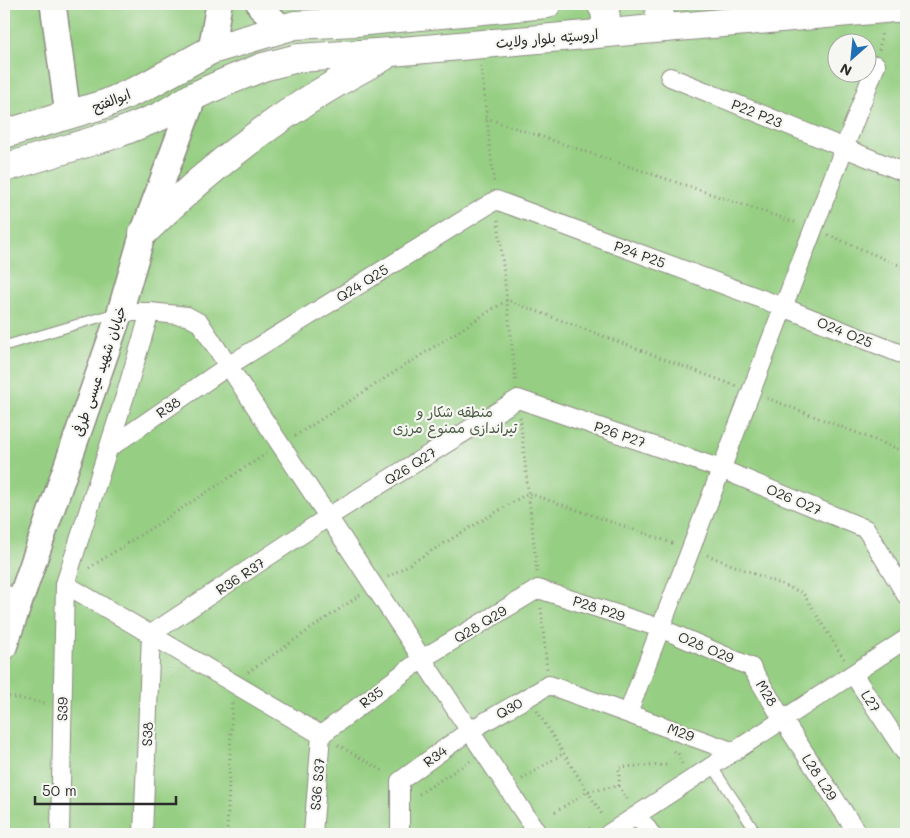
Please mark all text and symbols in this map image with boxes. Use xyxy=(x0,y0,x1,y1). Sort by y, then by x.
street label: اروسیّه بلوار ولایت xyxy=(495,24,599,52)
north arrow xyxy=(828,32,878,82)
text: N xyxy=(837,59,855,81)
street label: ابوالفتح xyxy=(89,84,134,117)
street label: P22 P23 xyxy=(729,94,785,132)
street label: P24 P25 xyxy=(612,236,668,272)
street label: Q24 Q25 xyxy=(332,259,392,307)
street label: خیابان شهید عیسی طرفی xyxy=(68,303,130,439)
street label: O24 O25 xyxy=(814,312,876,352)
street label: R38 xyxy=(152,392,184,422)
park label: منطقه شکار و تیراندازی ممنوع مرزی xyxy=(393,402,518,439)
street label: P26 P27 xyxy=(592,416,649,452)
street label: Q26 Q27 xyxy=(380,442,440,489)
street label: O26 O27 xyxy=(763,479,825,519)
street label: R36 R37 xyxy=(212,553,268,599)
street label: P28 P29 xyxy=(570,591,628,625)
street label: Q28 Q29 xyxy=(450,601,510,647)
street label: O28 O29 xyxy=(675,627,737,667)
street label: M28 xyxy=(752,676,782,710)
street label: R35 xyxy=(355,682,387,712)
street label: L27 xyxy=(857,686,885,716)
street label: Q30 xyxy=(492,693,526,723)
street label: S39 xyxy=(52,697,72,721)
street label: M29 xyxy=(665,718,697,746)
street label: S38 xyxy=(137,721,157,747)
street label: R34 xyxy=(419,740,451,771)
street label: L28 L29 xyxy=(798,750,842,804)
street label: S36 S37 xyxy=(305,757,329,811)
scale bar xyxy=(35,773,176,805)
text: 50 m xyxy=(42,780,77,800)

